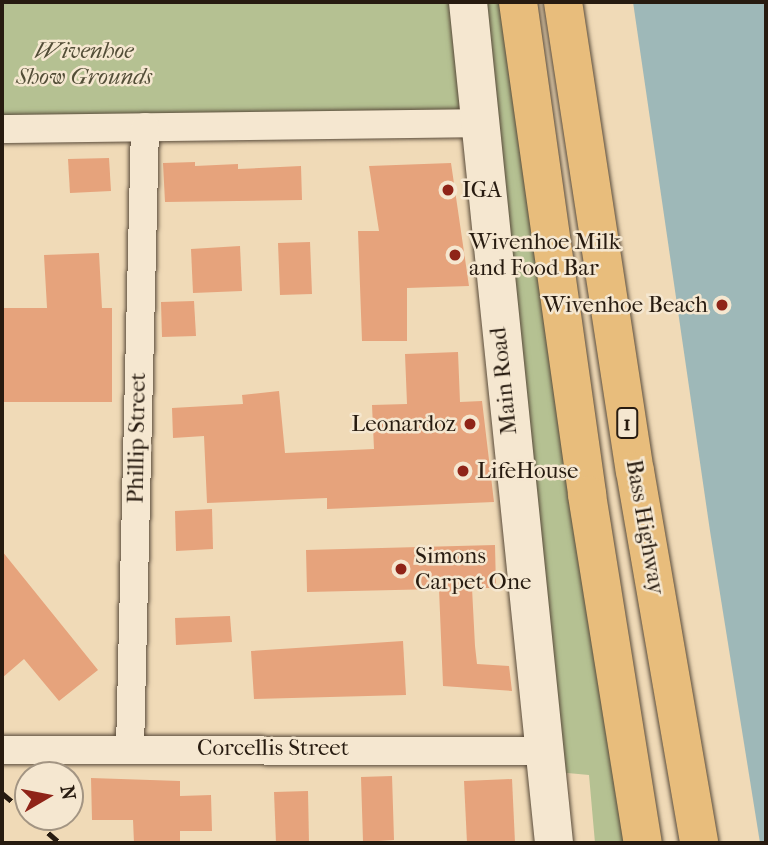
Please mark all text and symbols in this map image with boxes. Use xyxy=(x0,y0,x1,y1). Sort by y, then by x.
park label: Wivenhoe Show Grounds xyxy=(16,37,152,91)
place label: IGA xyxy=(462,176,502,204)
marker: IGA xyxy=(440,182,456,198)
place label: Wivenhoe Milk and Food Bar xyxy=(469,228,620,282)
marker: Wivenhoe Milk and Food Bar xyxy=(447,247,463,263)
place label: Wivenhoe Beach xyxy=(543,291,708,319)
marker: Wivenhoe Beach xyxy=(714,297,730,313)
street label: Main Road xyxy=(485,326,523,436)
street label: Phillip Street xyxy=(122,372,152,504)
road number: 1 xyxy=(615,406,639,440)
place label: Leonardoz xyxy=(351,410,456,438)
marker: Leonardoz xyxy=(462,416,478,432)
place label: LifeHouse xyxy=(477,457,578,485)
street label: Bass Highway xyxy=(620,457,670,597)
marker: LifeHouse xyxy=(455,463,471,479)
place label: Simons Carpet One xyxy=(415,542,531,596)
marker: Simons Carpet One xyxy=(393,561,409,577)
street label: Corcellis Street xyxy=(197,734,349,762)
north arrow xyxy=(14,761,84,831)
text: N xyxy=(56,784,80,802)

